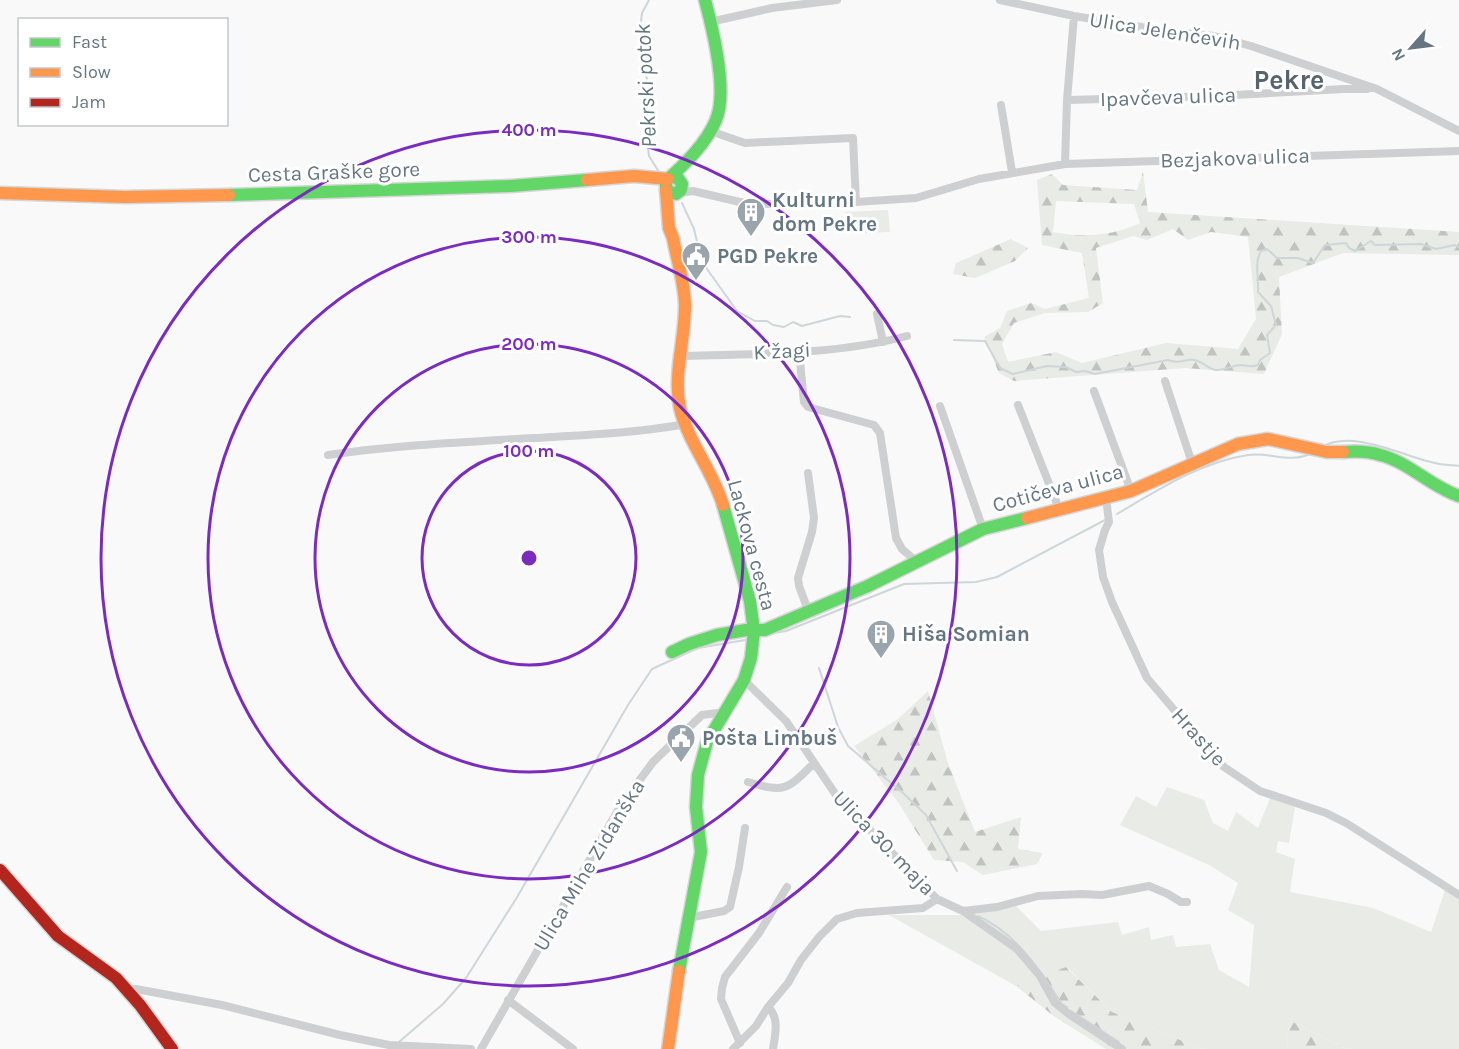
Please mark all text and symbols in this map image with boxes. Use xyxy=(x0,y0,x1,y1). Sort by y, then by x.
street label: Ulica Jelenčevih xyxy=(1088,7,1242,55)
legend xyxy=(18,18,228,126)
north arrow xyxy=(1381,18,1441,78)
water label: Pekrski potok xyxy=(630,23,662,149)
text: Fast xyxy=(72,31,107,53)
text: N xyxy=(1387,45,1409,64)
text: Slow xyxy=(72,61,111,83)
district label: Pekre xyxy=(1254,64,1324,96)
street label: Ipavčeva ulica xyxy=(1099,83,1237,111)
text: Jam xyxy=(72,91,106,113)
text: 400 m xyxy=(501,119,557,141)
street label: Bezjakova ulica xyxy=(1160,143,1310,173)
street label: Cesta Graške gore xyxy=(248,157,420,187)
place label: Kulturni dom Pekre xyxy=(772,188,877,236)
building icon: Kulturni dom Pekre xyxy=(735,196,767,238)
text: 300 m xyxy=(501,226,557,248)
public building icon: PGD Pekre xyxy=(680,240,712,282)
place label: PGD Pekre xyxy=(717,244,818,268)
text: 200 m xyxy=(501,333,557,355)
street label: K žagi xyxy=(753,338,811,364)
text: 100 m xyxy=(504,440,554,462)
street label: Cotičeva ulica xyxy=(990,459,1126,517)
street label: Lackova cesta xyxy=(723,477,781,613)
centre of rings xyxy=(519,548,539,568)
building icon: Hiša Somian xyxy=(865,618,897,660)
place label: Hiša Somian xyxy=(902,622,1030,646)
street label: Hrastje xyxy=(1167,703,1231,771)
public building icon: Pošta Limbuš xyxy=(665,722,697,764)
place label: Pošta Limbuš xyxy=(702,726,837,750)
street label: Ulica Mihe Zidanška xyxy=(528,775,650,955)
street label: Ulica 30. maja xyxy=(828,786,940,900)

